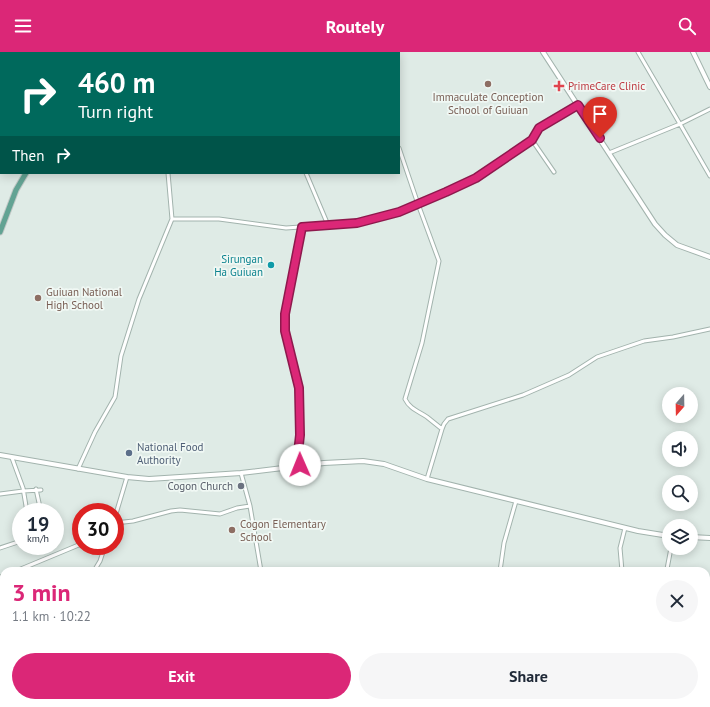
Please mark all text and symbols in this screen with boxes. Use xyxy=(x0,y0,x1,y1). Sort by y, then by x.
icon: menu xyxy=(12,15,34,37)
text: Routely xyxy=(326,15,384,38)
icon: search xyxy=(676,15,698,37)
text: 460 m xyxy=(78,64,155,101)
icon: right xyxy=(12,68,64,120)
marker: Immaculate Conception School of Guiuan xyxy=(483,79,493,89)
place label: PrimeCare Clinic xyxy=(568,79,645,93)
marker: PrimeCare Clinic xyxy=(553,80,565,92)
place label: Immaculate Conception School of Guiuan xyxy=(433,90,543,117)
pin xyxy=(583,97,617,138)
text: Turn right xyxy=(78,100,153,123)
icon: arrive xyxy=(589,103,611,125)
icon: right xyxy=(52,144,74,166)
text: Then xyxy=(12,146,44,165)
place label: Sirungan Ha Guiuan xyxy=(214,252,263,279)
marker: Sirungan Ha Guiuan xyxy=(266,260,276,270)
place label: Guiuan National High School xyxy=(46,285,123,312)
marker: Guiuan National High School xyxy=(33,293,43,303)
north arrow xyxy=(662,387,698,423)
map controls xyxy=(662,387,698,555)
button: sound xyxy=(662,431,698,467)
place label: National Food Authority xyxy=(137,440,204,467)
position arrow xyxy=(279,444,321,486)
marker: National Food Authority xyxy=(124,448,134,458)
button: search xyxy=(662,475,698,511)
place label: Cogon Church xyxy=(168,479,233,493)
marker: Cogon Church xyxy=(236,481,246,491)
speed limit sign: 30 xyxy=(72,503,124,555)
text: 19 xyxy=(27,511,49,537)
place label: Cogon Elementary School xyxy=(240,517,327,544)
button: layers xyxy=(662,519,698,555)
marker: Cogon Elementary School xyxy=(227,525,237,535)
text: km/h xyxy=(27,532,49,545)
text: 3 min xyxy=(12,577,71,608)
button: close xyxy=(656,580,698,622)
text: 1.1 km · 10:22 xyxy=(12,608,91,625)
button: Exit xyxy=(12,653,351,699)
button: Share xyxy=(359,653,698,699)

